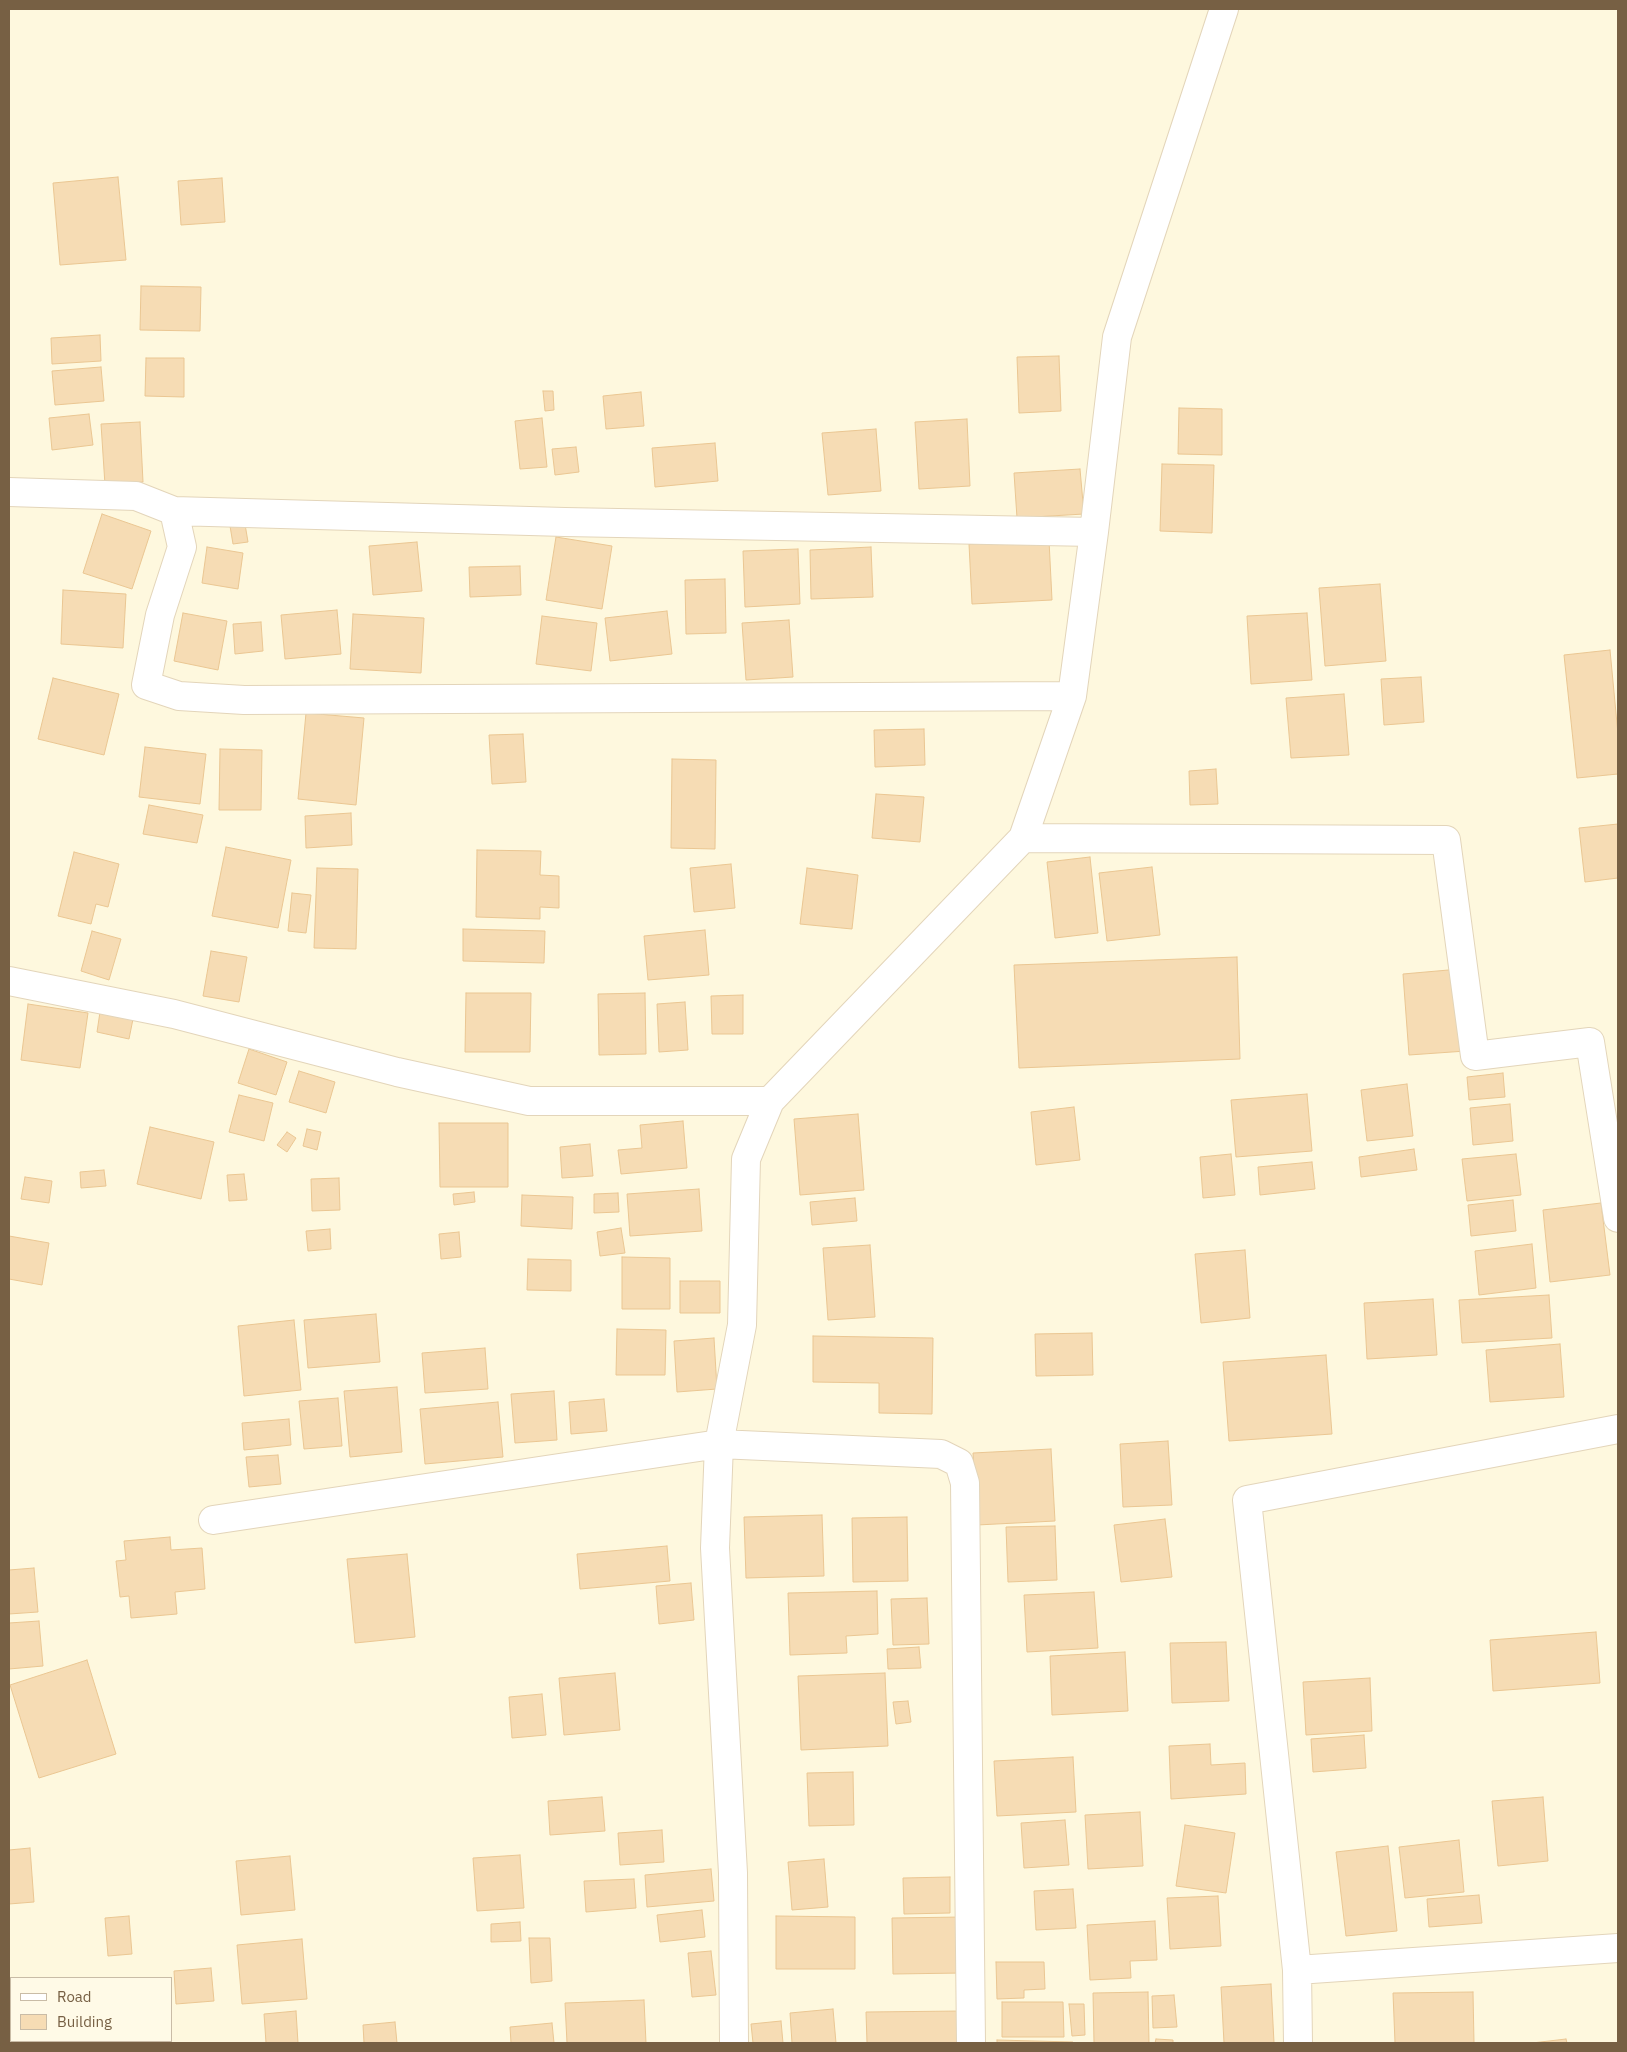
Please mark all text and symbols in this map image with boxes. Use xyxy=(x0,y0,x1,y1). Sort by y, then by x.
legend xyxy=(10,1977,172,2042)
text: Road xyxy=(57,1987,92,2006)
text: Building xyxy=(57,2012,112,2031)

